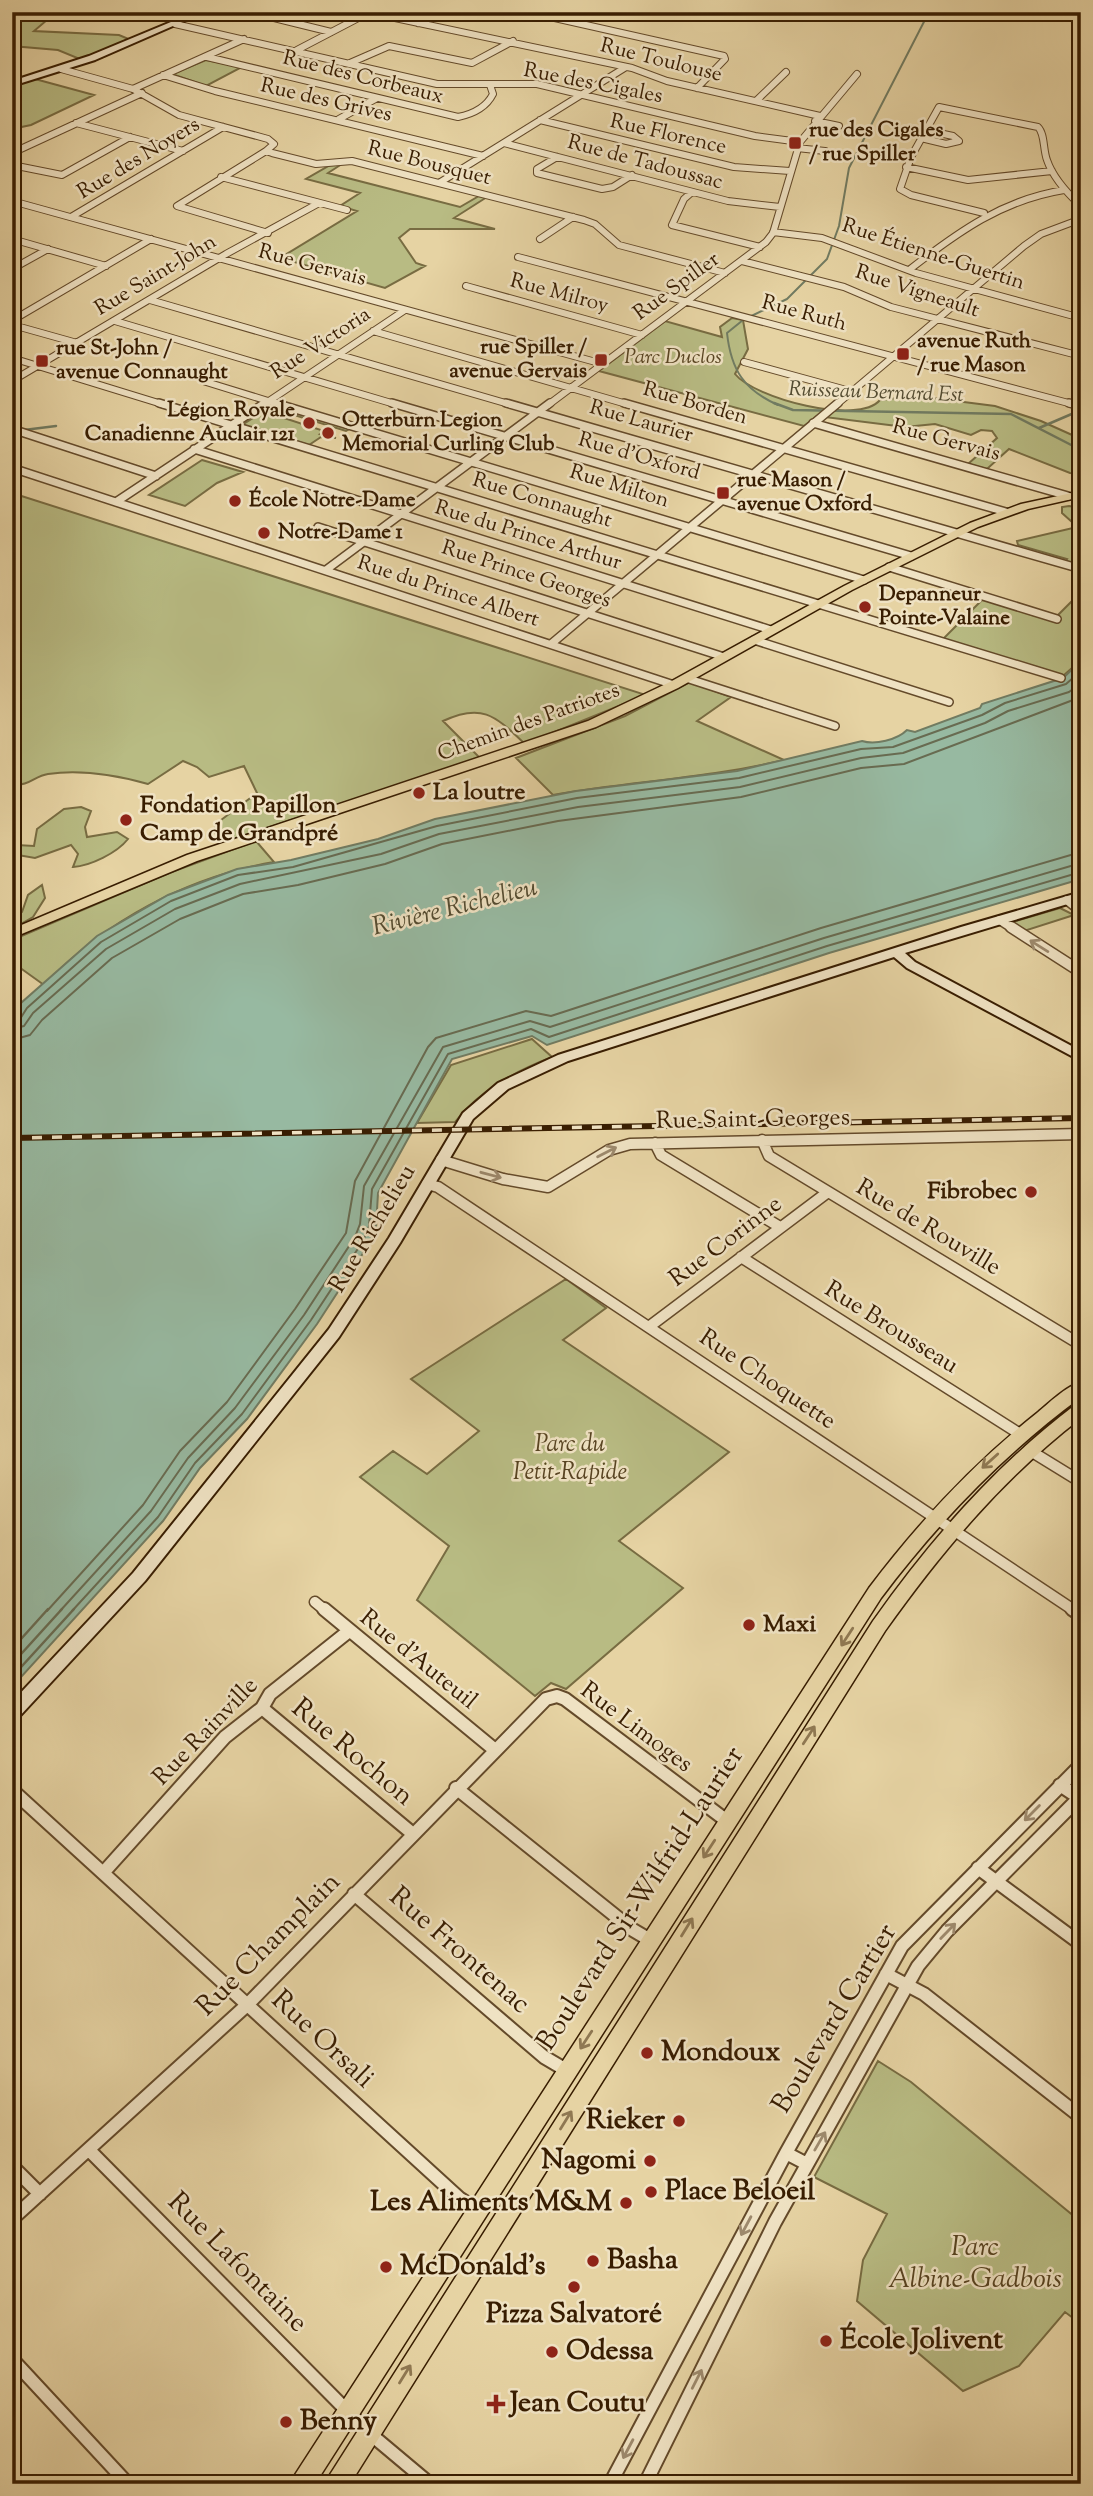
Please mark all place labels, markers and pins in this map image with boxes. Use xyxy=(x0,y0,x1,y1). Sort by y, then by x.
place label: rue des Cigales / rue Spiller xyxy=(809,116,944,170)
marker: rue des Cigales / rue Spiller xyxy=(787,135,803,151)
place label: avenue Ruth / rue Mason xyxy=(917,327,1032,381)
place label: rue Spiller / avenue Gervais xyxy=(449,333,587,387)
place label: rue St-John / avenue Connaught xyxy=(56,334,229,388)
marker: avenue Ruth / rue Mason xyxy=(895,346,911,362)
marker: rue Spiller / avenue Gervais xyxy=(593,352,609,368)
marker: rue St-John / avenue Connaught xyxy=(34,353,50,369)
place label: Légion Royale Canadienne Auclair 121 xyxy=(85,396,296,450)
place label: Otterburn Legion Memorial Curling Club xyxy=(342,406,555,460)
marker: Légion Royale Canadienne Auclair 121 xyxy=(301,415,317,431)
marker: Otterburn Legion Memorial Curling Club xyxy=(320,425,336,441)
place label: rue Mason / avenue Oxford xyxy=(737,466,873,520)
marker: rue Mason / avenue Oxford xyxy=(715,485,731,501)
place label: École Notre-Dame xyxy=(249,486,416,516)
marker: École Notre-Dame xyxy=(227,493,243,509)
place label: Notre-Dame 1 xyxy=(278,518,404,548)
marker: Notre-Dame 1 xyxy=(256,525,272,541)
place label: Depanneur Pointe-Valaine xyxy=(879,580,1010,634)
marker: Depanneur Pointe-Valaine xyxy=(857,599,873,615)
place label: La loutre xyxy=(433,776,525,810)
marker: La loutre xyxy=(411,785,427,801)
place label: Fondation Papillon Camp de Grandpré xyxy=(140,789,338,851)
marker: Fondation Papillon Camp de Grandpré xyxy=(118,812,134,828)
place label: Fibrobec xyxy=(927,1175,1017,1209)
marker: Fibrobec xyxy=(1023,1184,1039,1200)
place label: Maxi xyxy=(763,1608,816,1642)
marker: Maxi xyxy=(741,1617,757,1633)
place label: Mondoux xyxy=(661,2033,781,2073)
marker: Mondoux xyxy=(639,2045,655,2061)
place label: Rieker xyxy=(586,2101,665,2141)
marker: Rieker xyxy=(671,2113,687,2129)
place label: Nagomi xyxy=(541,2141,636,2181)
marker: Nagomi xyxy=(642,2153,658,2169)
place label: Place Beloeil xyxy=(665,2172,815,2212)
place label: Les Aliments M&M xyxy=(370,2183,612,2223)
marker: Place Beloeil xyxy=(643,2184,659,2200)
marker: Les Aliments M&M xyxy=(618,2195,634,2211)
place label: Basha xyxy=(607,2241,678,2281)
place label: McDonald's xyxy=(400,2247,546,2287)
marker: Basha xyxy=(585,2253,601,2269)
marker: McDonald's xyxy=(378,2259,394,2275)
marker: Pizza Salvatoré xyxy=(566,2279,582,2295)
place label: Pizza Salvatoré xyxy=(486,2295,662,2335)
place label: École Jolivent xyxy=(840,2321,1003,2361)
place label: Odessa xyxy=(566,2332,653,2372)
marker: École Jolivent xyxy=(818,2333,834,2349)
marker: Odessa xyxy=(544,2344,560,2360)
place label: Jean Coutu xyxy=(508,2384,646,2424)
marker: Jean Coutu xyxy=(488,2396,504,2412)
place label: Benny xyxy=(300,2402,377,2442)
marker: Benny xyxy=(278,2414,294,2430)

